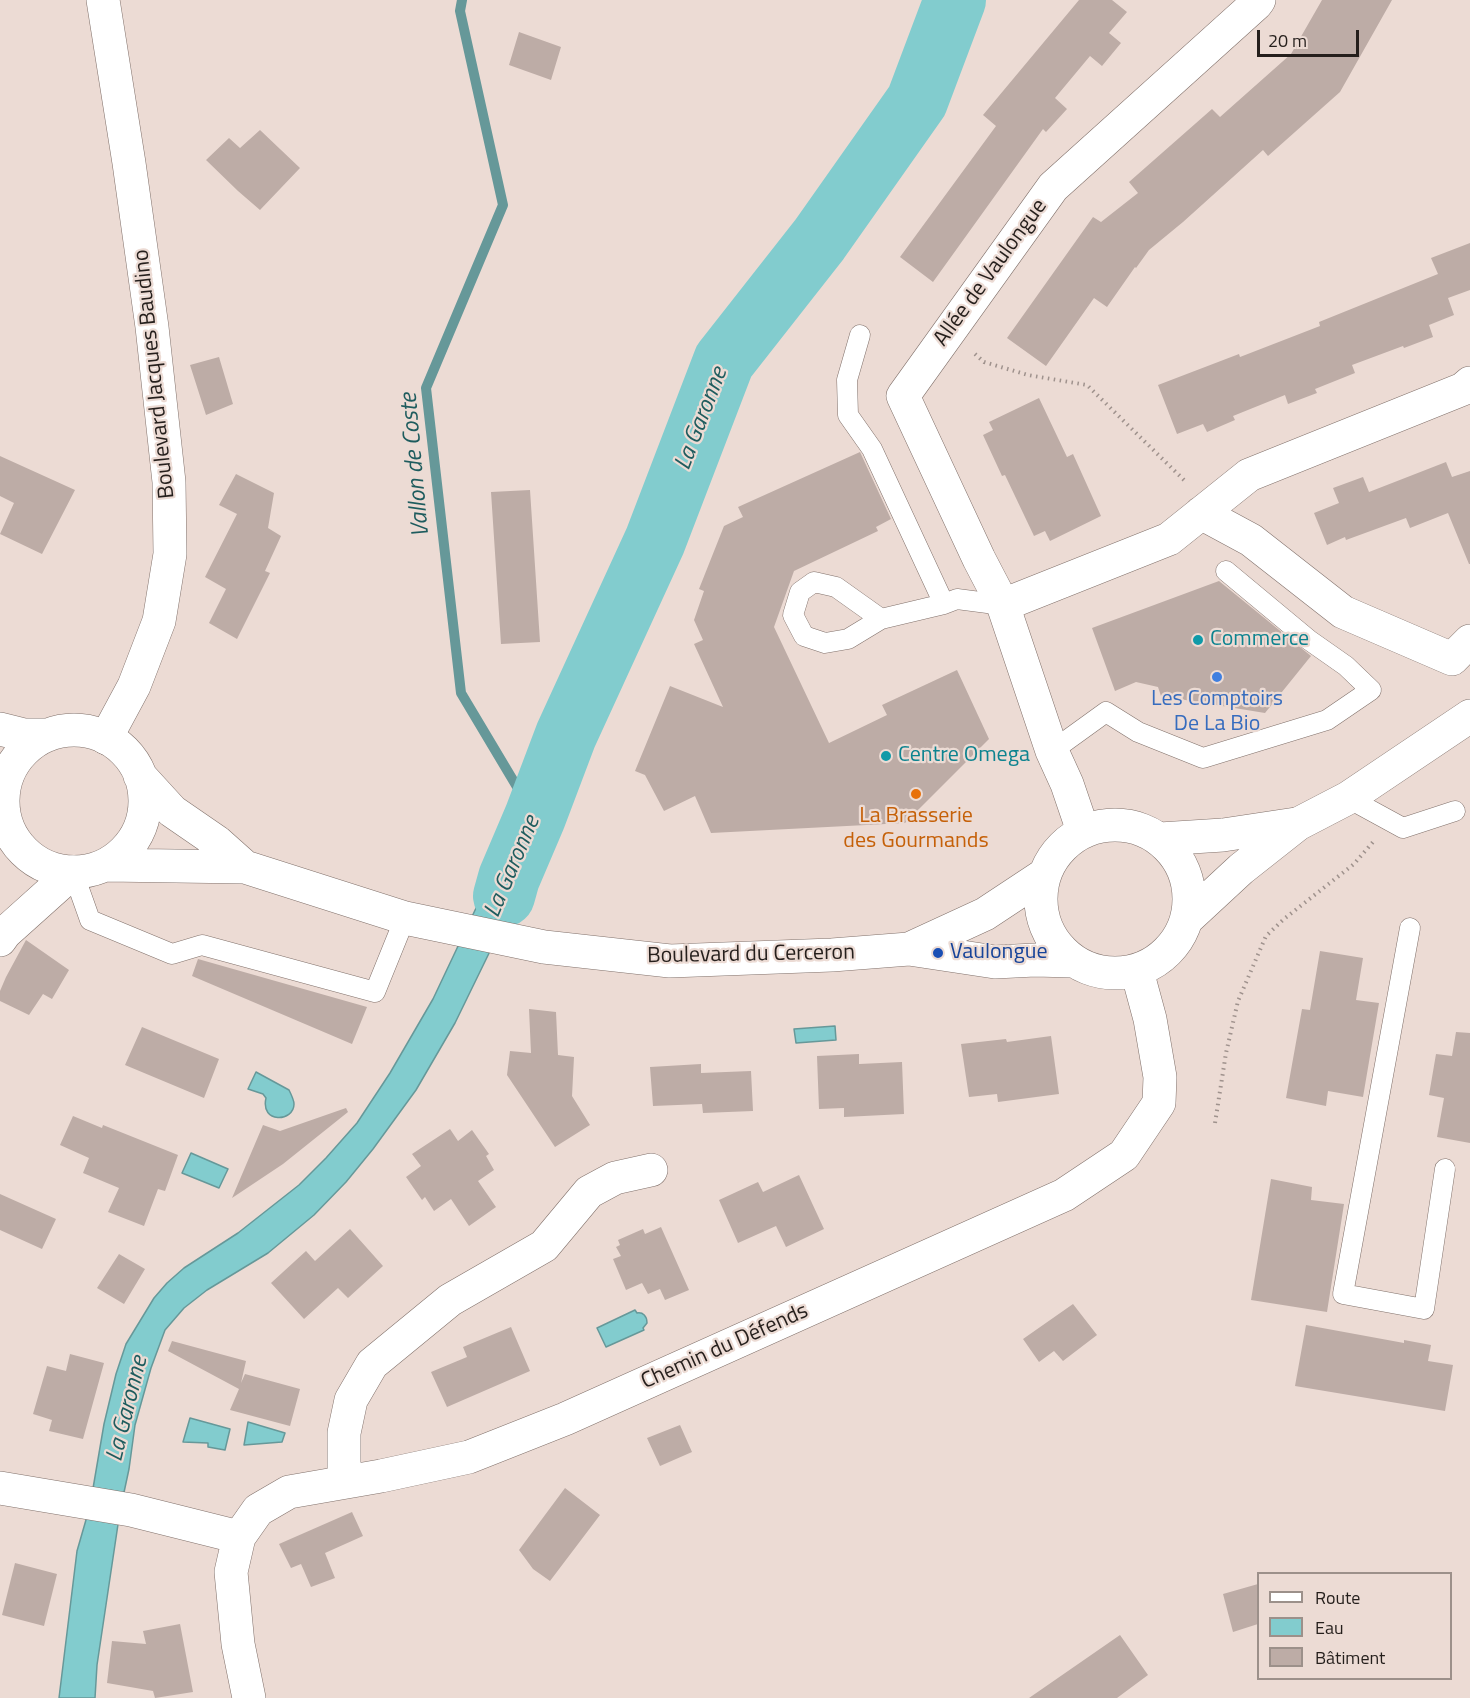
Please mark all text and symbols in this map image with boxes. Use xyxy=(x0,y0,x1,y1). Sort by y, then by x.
scale bar xyxy=(1260,18,1362,56)
text: 20 m xyxy=(1268,27,1307,54)
street label: Allée de Vaulongue xyxy=(929,194,1053,352)
street label: Boulevard Jacques Baudino xyxy=(129,248,181,500)
water label: La Garonne xyxy=(669,364,735,474)
water label: Vallon de Coste xyxy=(395,392,437,538)
place label: Commerce xyxy=(1210,627,1309,653)
marker: Commerce xyxy=(1191,633,1205,647)
marker: Les Comptoirs De La Bio xyxy=(1210,670,1224,684)
place label: Les Comptoirs De La Bio xyxy=(1151,687,1283,738)
place label: Centre Omega xyxy=(898,743,1030,769)
marker: Centre Omega xyxy=(879,749,893,763)
marker: La Brasserie des Gourmands xyxy=(909,787,923,801)
place label: La Brasserie des Gourmands xyxy=(843,804,989,855)
water label: La Garonne xyxy=(479,812,547,922)
street label: Boulevard du Cerceron xyxy=(647,940,855,970)
place label: Vaulongue xyxy=(950,940,1048,966)
marker: Vaulongue xyxy=(931,946,945,960)
street label: Chemin du Défends xyxy=(637,1298,813,1396)
water label: La Garonne xyxy=(101,1353,155,1465)
legend xyxy=(1257,1572,1452,1680)
text: Route xyxy=(1315,1584,1360,1611)
text: Eau xyxy=(1315,1614,1344,1641)
text: Bâtiment xyxy=(1315,1644,1385,1671)

